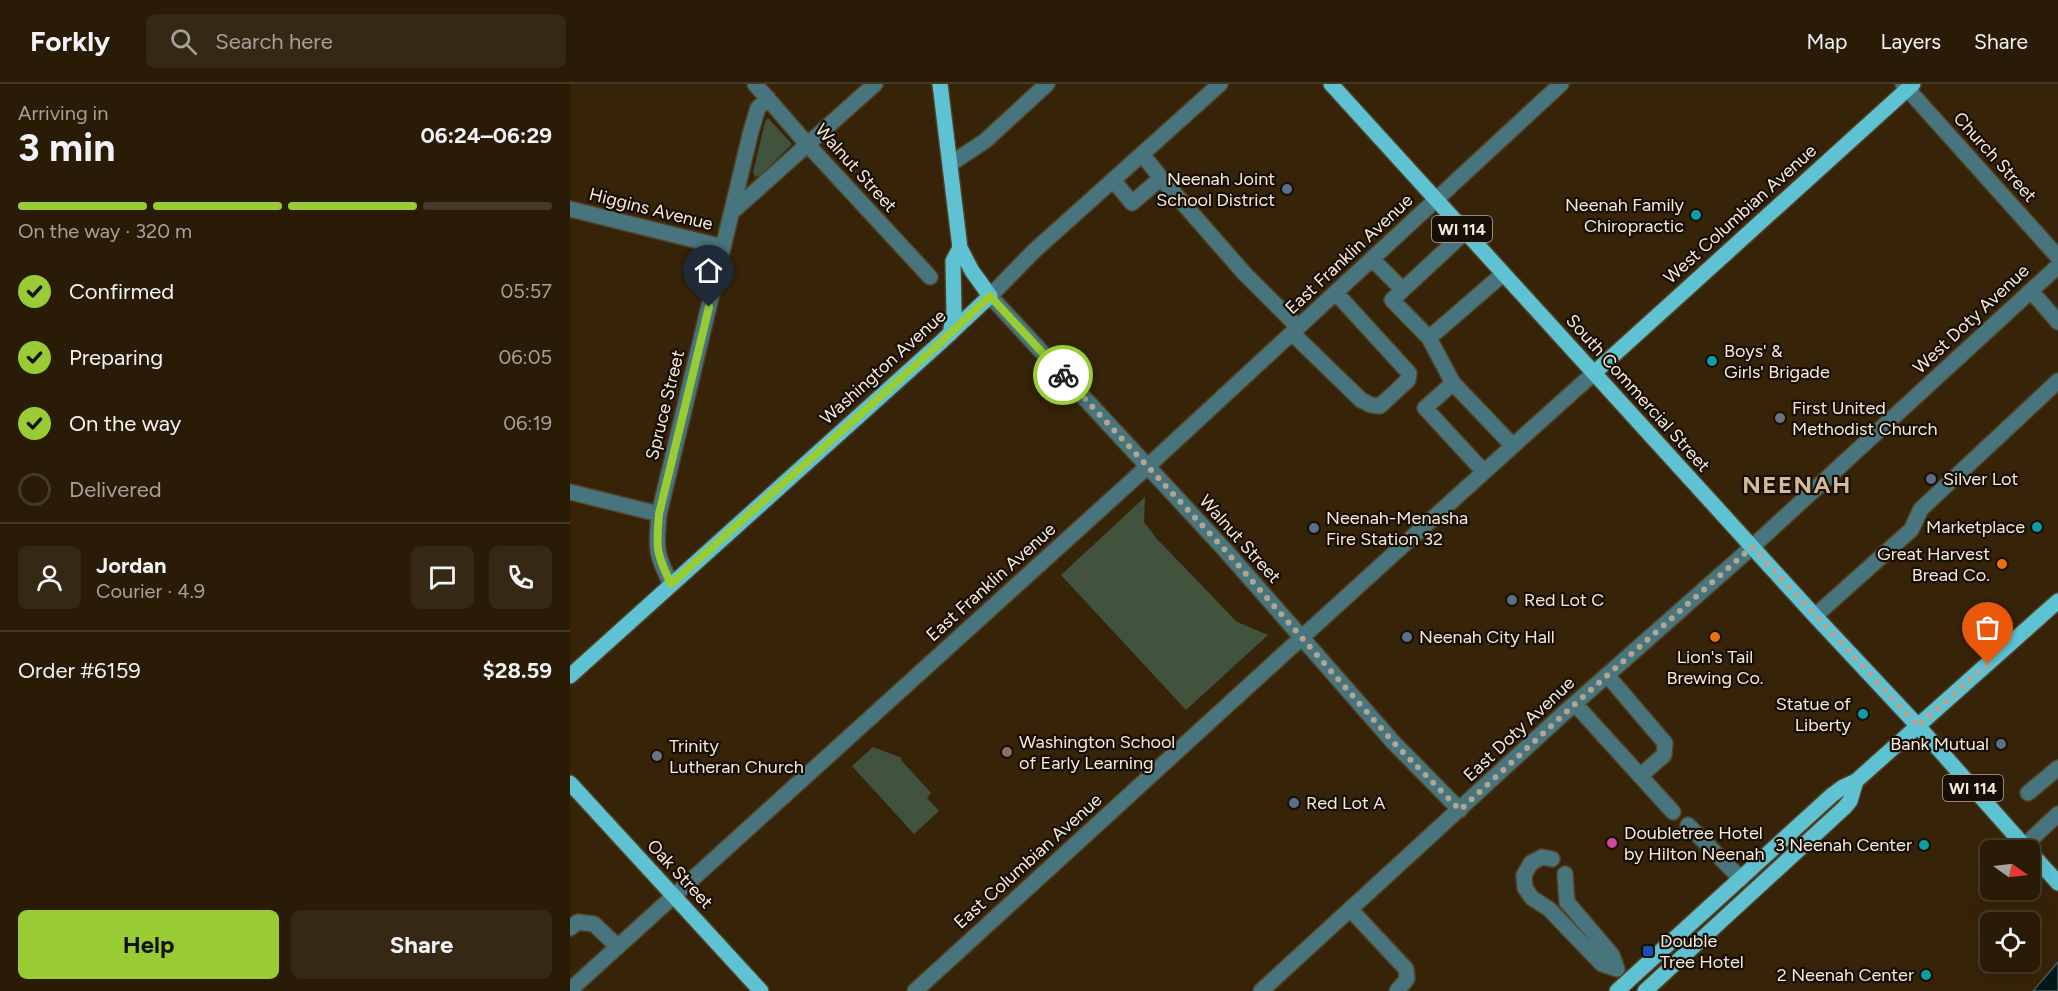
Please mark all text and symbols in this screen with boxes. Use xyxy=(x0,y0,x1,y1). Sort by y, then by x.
search box xyxy=(146,14,566,68)
text: Forkly xyxy=(30,24,110,58)
icon: search xyxy=(167,25,200,58)
text: Search here xyxy=(215,28,333,55)
text: Map xyxy=(1807,29,1847,54)
text: Layers xyxy=(1880,29,1941,54)
text: Share xyxy=(1974,29,2028,54)
text: Arriving in xyxy=(18,101,108,125)
street label: Church Street xyxy=(1949,107,2041,207)
street label: Walnut Street xyxy=(811,119,902,217)
text: 06:24–06:29 xyxy=(420,122,552,149)
text: 3 min xyxy=(18,124,115,171)
street label: West Columbian Avenue xyxy=(1659,139,1821,288)
place label: Neenah Joint School District xyxy=(1156,168,1275,211)
marker: Neenah Joint School District xyxy=(1280,182,1294,196)
street label: Higgins Avenue xyxy=(587,183,715,235)
street label: East Franklin Avenue xyxy=(1281,189,1418,319)
place label: Neenah Family Chiropractic xyxy=(1565,194,1685,237)
marker: Neenah Family Chiropractic xyxy=(1689,208,1703,222)
road number: WI 114 xyxy=(1432,216,1492,242)
text: On the way · 320 m xyxy=(18,219,192,243)
pin xyxy=(683,245,734,307)
icon: home xyxy=(692,254,725,287)
street label: West Doty Avenue xyxy=(1908,260,2034,378)
icon: check xyxy=(18,275,51,308)
text: Confirmed xyxy=(69,278,174,305)
text: 05:57 xyxy=(500,279,552,303)
street label: Washington Avenue xyxy=(816,305,950,429)
street label: South Commercial Street xyxy=(1561,310,1715,477)
place label: Boys' & Girls' Brigade xyxy=(1724,340,1830,383)
icon: check xyxy=(18,341,51,374)
text: Preparing xyxy=(69,344,163,371)
text: 06:05 xyxy=(498,345,552,369)
courier xyxy=(1033,345,1093,405)
street label: Spruce Street xyxy=(641,348,689,462)
marker: Boys' & Girls' Brigade xyxy=(1705,354,1719,368)
icon: bike xyxy=(1047,359,1080,392)
place label: First United Methodist Church xyxy=(1792,397,1938,440)
icon: check xyxy=(18,407,51,440)
text: On the way xyxy=(69,410,181,437)
text: 06:19 xyxy=(503,411,552,435)
marker: First United Methodist Church xyxy=(1773,411,1787,425)
place label: Silver Lot xyxy=(1943,468,2018,490)
district label: NEENAH xyxy=(1742,470,1852,499)
marker: Silver Lot xyxy=(1924,472,1938,486)
text: Delivered xyxy=(69,476,162,503)
street label: Walnut Street xyxy=(1195,490,1286,588)
place label: Neenah-Menasha Fire Station 32 xyxy=(1326,507,1468,550)
place label: Marketplace xyxy=(1926,516,2025,538)
street label: East Franklin Avenue xyxy=(922,518,1060,646)
marker: Marketplace xyxy=(2030,520,2044,534)
marker: Neenah-Menasha Fire Station 32 xyxy=(1307,521,1321,535)
place label: Great Harvest Bread Co. xyxy=(1877,543,1990,586)
button: person xyxy=(18,546,81,609)
button: chat xyxy=(411,546,474,609)
button: phone xyxy=(489,546,552,609)
text: Jordan xyxy=(96,552,167,579)
marker: Great Harvest Bread Co. xyxy=(1995,557,2009,571)
text: Courier · 4.9 xyxy=(96,579,205,603)
place label: Red Lot C xyxy=(1524,589,1604,611)
marker: Red Lot C xyxy=(1505,593,1519,607)
pin xyxy=(1962,602,2013,664)
icon: bag xyxy=(1971,611,2004,644)
place label: Neenah City Hall xyxy=(1419,626,1555,648)
marker: Neenah City Hall xyxy=(1400,630,1414,644)
marker: Lion's Tail Brewing Co. xyxy=(1708,630,1722,644)
place label: Lion's Tail Brewing Co. xyxy=(1666,646,1764,689)
text: Order #6159 xyxy=(18,657,141,684)
text: $28.59 xyxy=(483,657,552,684)
street label: East Doty Avenue xyxy=(1459,672,1579,786)
place label: Statue of Liberty xyxy=(1776,693,1852,736)
marker: Statue of Liberty xyxy=(1856,707,1870,721)
place label: Washington School of Early Learning xyxy=(1019,731,1175,774)
place label: Bank Mutual xyxy=(1890,733,1989,755)
place label: Trinity Lutheran Church xyxy=(669,735,804,778)
marker: Bank Mutual xyxy=(1994,737,2008,751)
marker: Washington School of Early Learning xyxy=(1000,745,1014,759)
marker: Trinity Lutheran Church xyxy=(650,749,664,763)
road number: WI 114 xyxy=(1943,775,2003,801)
street label: East Columbian Avenue xyxy=(949,789,1107,933)
place label: Red Lot A xyxy=(1306,792,1385,814)
marker: Red Lot A xyxy=(1287,796,1301,810)
place label: Doubletree Hotel by Hilton Neenah xyxy=(1624,822,1764,865)
place label: 3 Neenah Center xyxy=(1775,834,1912,856)
street label: Oak Street xyxy=(642,835,718,913)
marker: Doubletree Hotel by Hilton Neenah xyxy=(1605,836,1619,850)
marker: 3 Neenah Center xyxy=(1917,838,1931,852)
north arrow xyxy=(1980,840,2040,900)
map controls xyxy=(1980,840,2040,972)
button: Help xyxy=(18,910,279,979)
button: Share xyxy=(291,910,552,979)
button: locate xyxy=(1980,912,2040,972)
place label: Double Tree Hotel xyxy=(1660,930,1744,973)
marker: Double Tree Hotel xyxy=(1641,944,1655,958)
place label: 2 Neenah Center xyxy=(1777,964,1914,986)
marker: 2 Neenah Center xyxy=(1919,968,1933,982)

